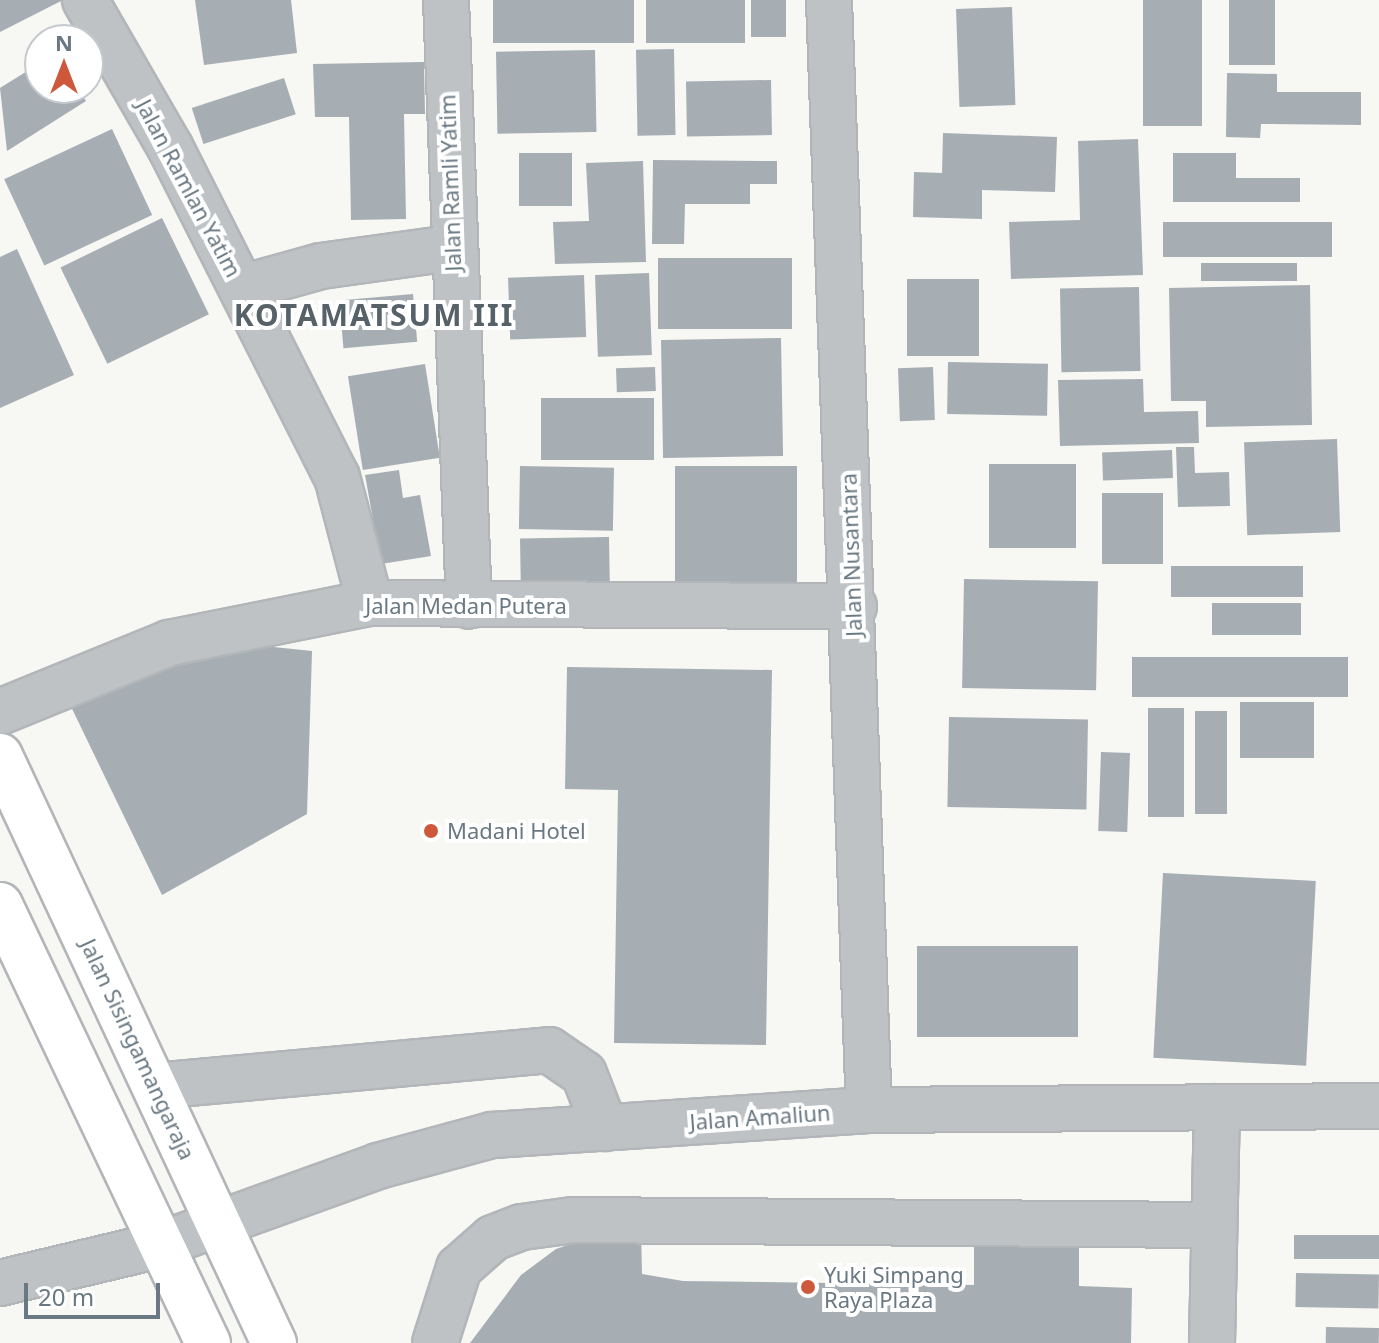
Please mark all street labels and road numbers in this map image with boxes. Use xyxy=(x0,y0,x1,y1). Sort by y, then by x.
street label: Jalan Ramli Yatim xyxy=(434,94,466,272)
street label: Jalan Ramlan Yatim xyxy=(131,95,247,281)
street label: Jalan Nusantara xyxy=(835,473,867,637)
street label: Jalan Medan Putera xyxy=(365,593,567,619)
street label: Jalan Sisingamangaraja xyxy=(75,934,201,1164)
street label: Jalan Amaliun xyxy=(689,1099,831,1135)

